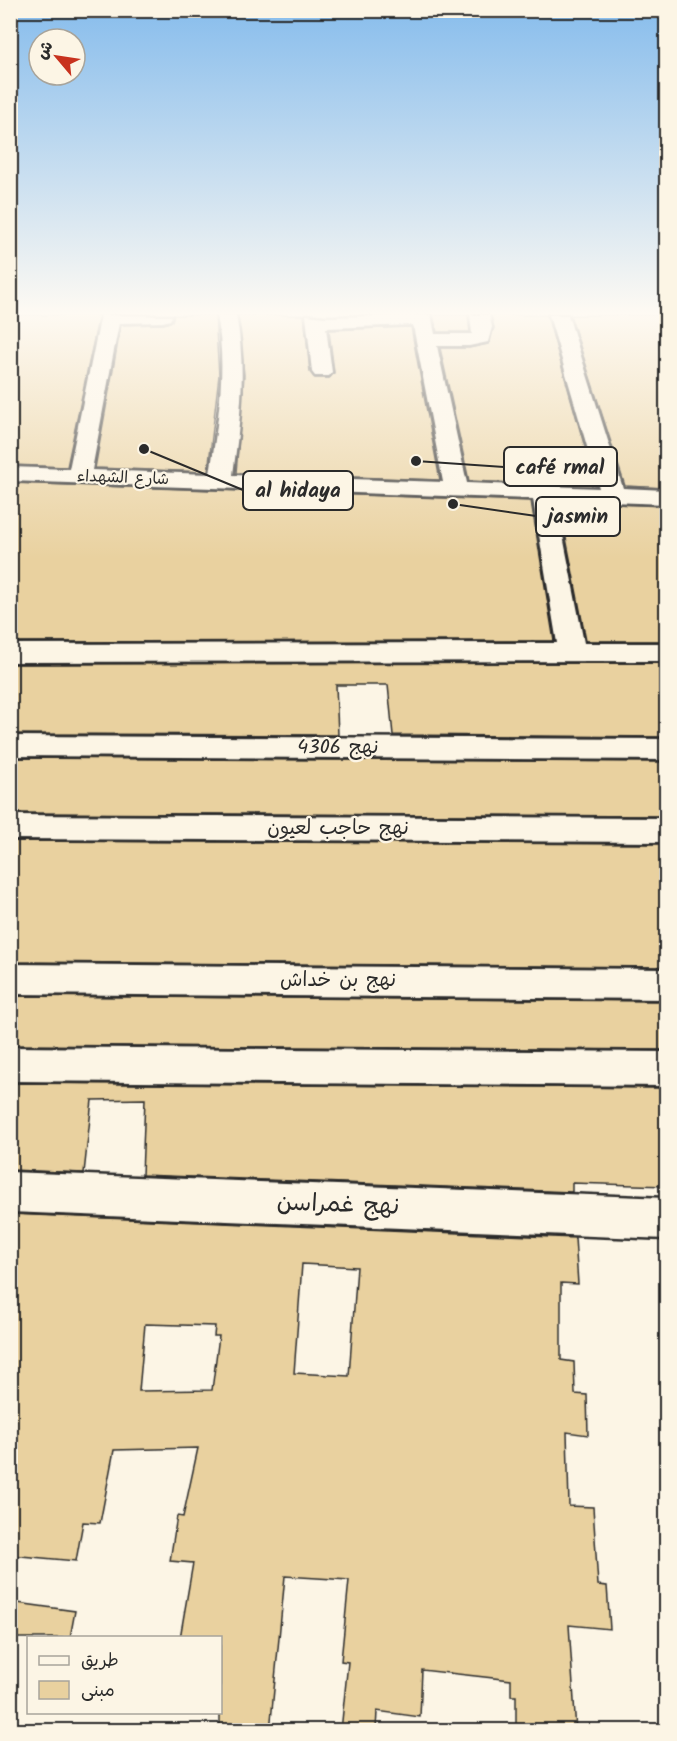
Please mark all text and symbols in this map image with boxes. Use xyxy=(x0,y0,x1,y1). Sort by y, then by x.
north arrow xyxy=(27,27,87,87)
text: ش xyxy=(30,37,60,64)
callout: café rmal xyxy=(504,447,617,486)
text: café rmal xyxy=(516,452,605,485)
street label: شارع الشهداء xyxy=(76,464,170,492)
callout: al hidaya xyxy=(243,471,353,510)
text: al hidaya xyxy=(255,475,341,508)
callout: jasmin xyxy=(536,497,620,536)
text: jasmin xyxy=(542,501,608,534)
street label: نهج 4306 xyxy=(297,732,379,764)
street label: نهج حاجب لعيون xyxy=(267,813,409,845)
street label: نهج بن خداش xyxy=(280,965,396,997)
street label: نهج غمراسن xyxy=(276,1183,400,1227)
legend xyxy=(27,1636,222,1714)
text: طريق xyxy=(81,1647,119,1676)
text: مبنى xyxy=(81,1677,115,1706)

